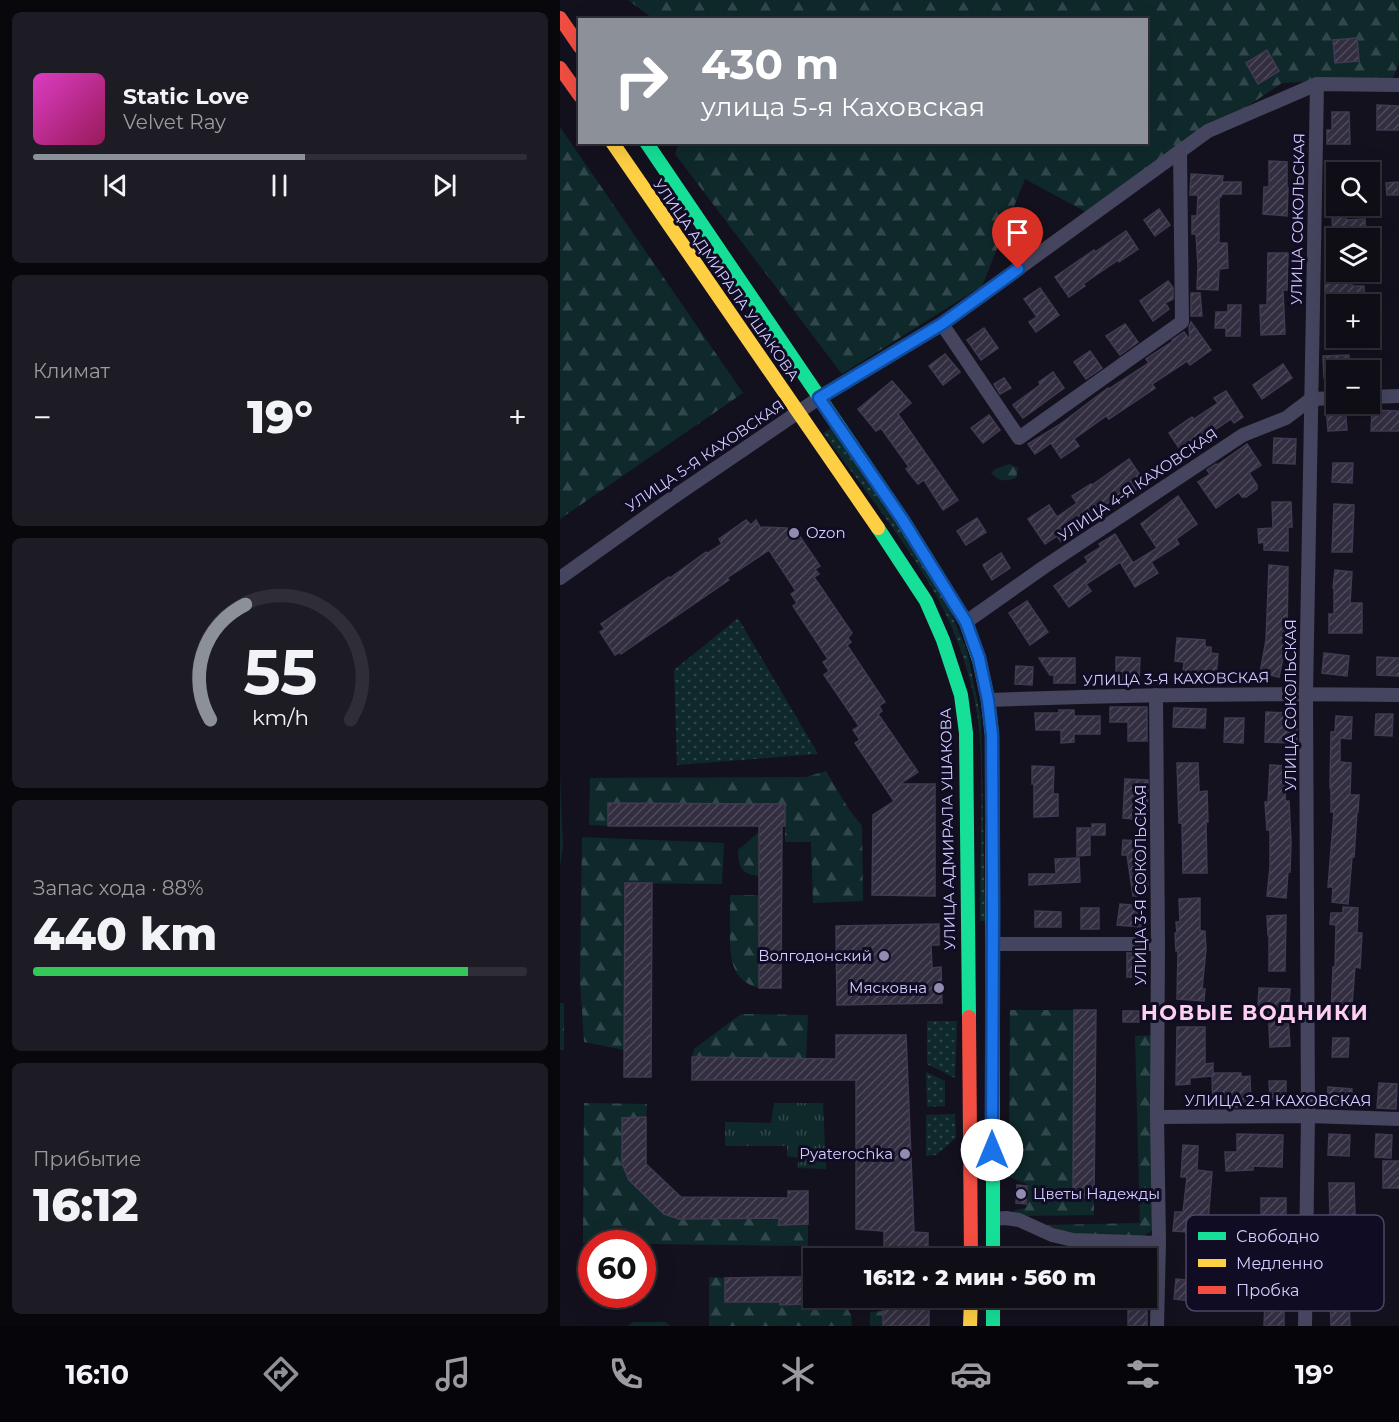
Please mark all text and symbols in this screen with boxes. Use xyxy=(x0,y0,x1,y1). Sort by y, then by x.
text: 430 m xyxy=(701,38,839,90)
icon: right xyxy=(602,42,680,120)
text: Static Love xyxy=(123,83,249,110)
text: улица 5-я Каховская xyxy=(701,90,985,123)
text: Velvet Ray xyxy=(123,110,226,134)
street label: УЛИЦА СОКОЛЬСКАЯ xyxy=(1287,133,1308,305)
map controls xyxy=(1326,162,1380,414)
button: search xyxy=(1326,162,1380,216)
icon: previous xyxy=(99,169,132,202)
icon: pause xyxy=(263,169,296,202)
icon: next xyxy=(428,169,461,202)
street label: УЛИЦА АДМИРАЛА УШАКОВА xyxy=(649,175,804,384)
pin xyxy=(992,207,1043,269)
icon: arrive xyxy=(1001,216,1034,249)
button: layers xyxy=(1326,228,1380,282)
button: + xyxy=(1326,294,1380,348)
text: Климат xyxy=(33,359,110,383)
button: − xyxy=(1326,360,1380,414)
text: 19° xyxy=(247,389,313,444)
street label: УЛИЦА 5-Я КАХОВСКАЯ xyxy=(622,395,788,516)
text: − xyxy=(33,397,52,437)
text: + xyxy=(508,397,527,437)
street label: УЛИЦА 4-Я КАХОВСКАЯ xyxy=(1054,424,1221,545)
place label: Ozon xyxy=(806,523,846,542)
marker: Ozon xyxy=(787,526,801,540)
street label: УЛИЦА СОКОЛЬСКАЯ xyxy=(1281,619,1300,791)
text: 55 xyxy=(243,634,317,710)
street label: УЛИЦА 3-Я КАХОВСКАЯ xyxy=(1082,667,1270,690)
text: km/h xyxy=(251,704,309,730)
street label: УЛИЦА АДМИРАЛА УШАКОВА xyxy=(936,708,959,950)
street label: УЛИЦА 3-Я СОКОЛЬСКАЯ xyxy=(1131,785,1150,985)
text: Запас хода · 88% xyxy=(33,876,204,900)
text: 440 km xyxy=(33,906,217,961)
place label: Волгодонский xyxy=(758,946,872,965)
marker: Волгодонский xyxy=(877,949,891,963)
place label: Мясковна xyxy=(849,978,927,997)
marker: Мясковна xyxy=(932,981,946,995)
district label: НОВЫЕ ВОДНИКИ xyxy=(1141,1000,1369,1025)
street label: УЛИЦА 2-Я КАХОВСКАЯ xyxy=(1185,1091,1371,1110)
position arrow xyxy=(960,1118,1024,1182)
place label: Pyaterochka xyxy=(799,1144,893,1163)
text: Прибытие xyxy=(33,1147,141,1171)
marker: Pyaterochka xyxy=(898,1147,912,1161)
text: 16:12 xyxy=(33,1177,138,1232)
place label: Цветы Надежды xyxy=(1033,1184,1160,1203)
marker: Цветы Надежды xyxy=(1014,1187,1028,1201)
legend xyxy=(1186,1215,1384,1311)
text: Свободно xyxy=(1236,1227,1319,1246)
speed limit sign: 60 xyxy=(578,1230,656,1308)
text: Медленно xyxy=(1236,1254,1323,1273)
text: 16:12 · 2 мин · 560 m xyxy=(864,1264,1096,1291)
text: Пробка xyxy=(1236,1281,1299,1300)
icon: directions xyxy=(260,1353,302,1395)
icon: music xyxy=(432,1353,474,1395)
icon: phone xyxy=(605,1353,647,1395)
icon: climate xyxy=(777,1353,819,1395)
icon: car xyxy=(950,1353,992,1395)
icon: filters xyxy=(1122,1353,1164,1395)
text: 16:10 xyxy=(65,1358,129,1391)
text: 19° xyxy=(1295,1358,1334,1391)

